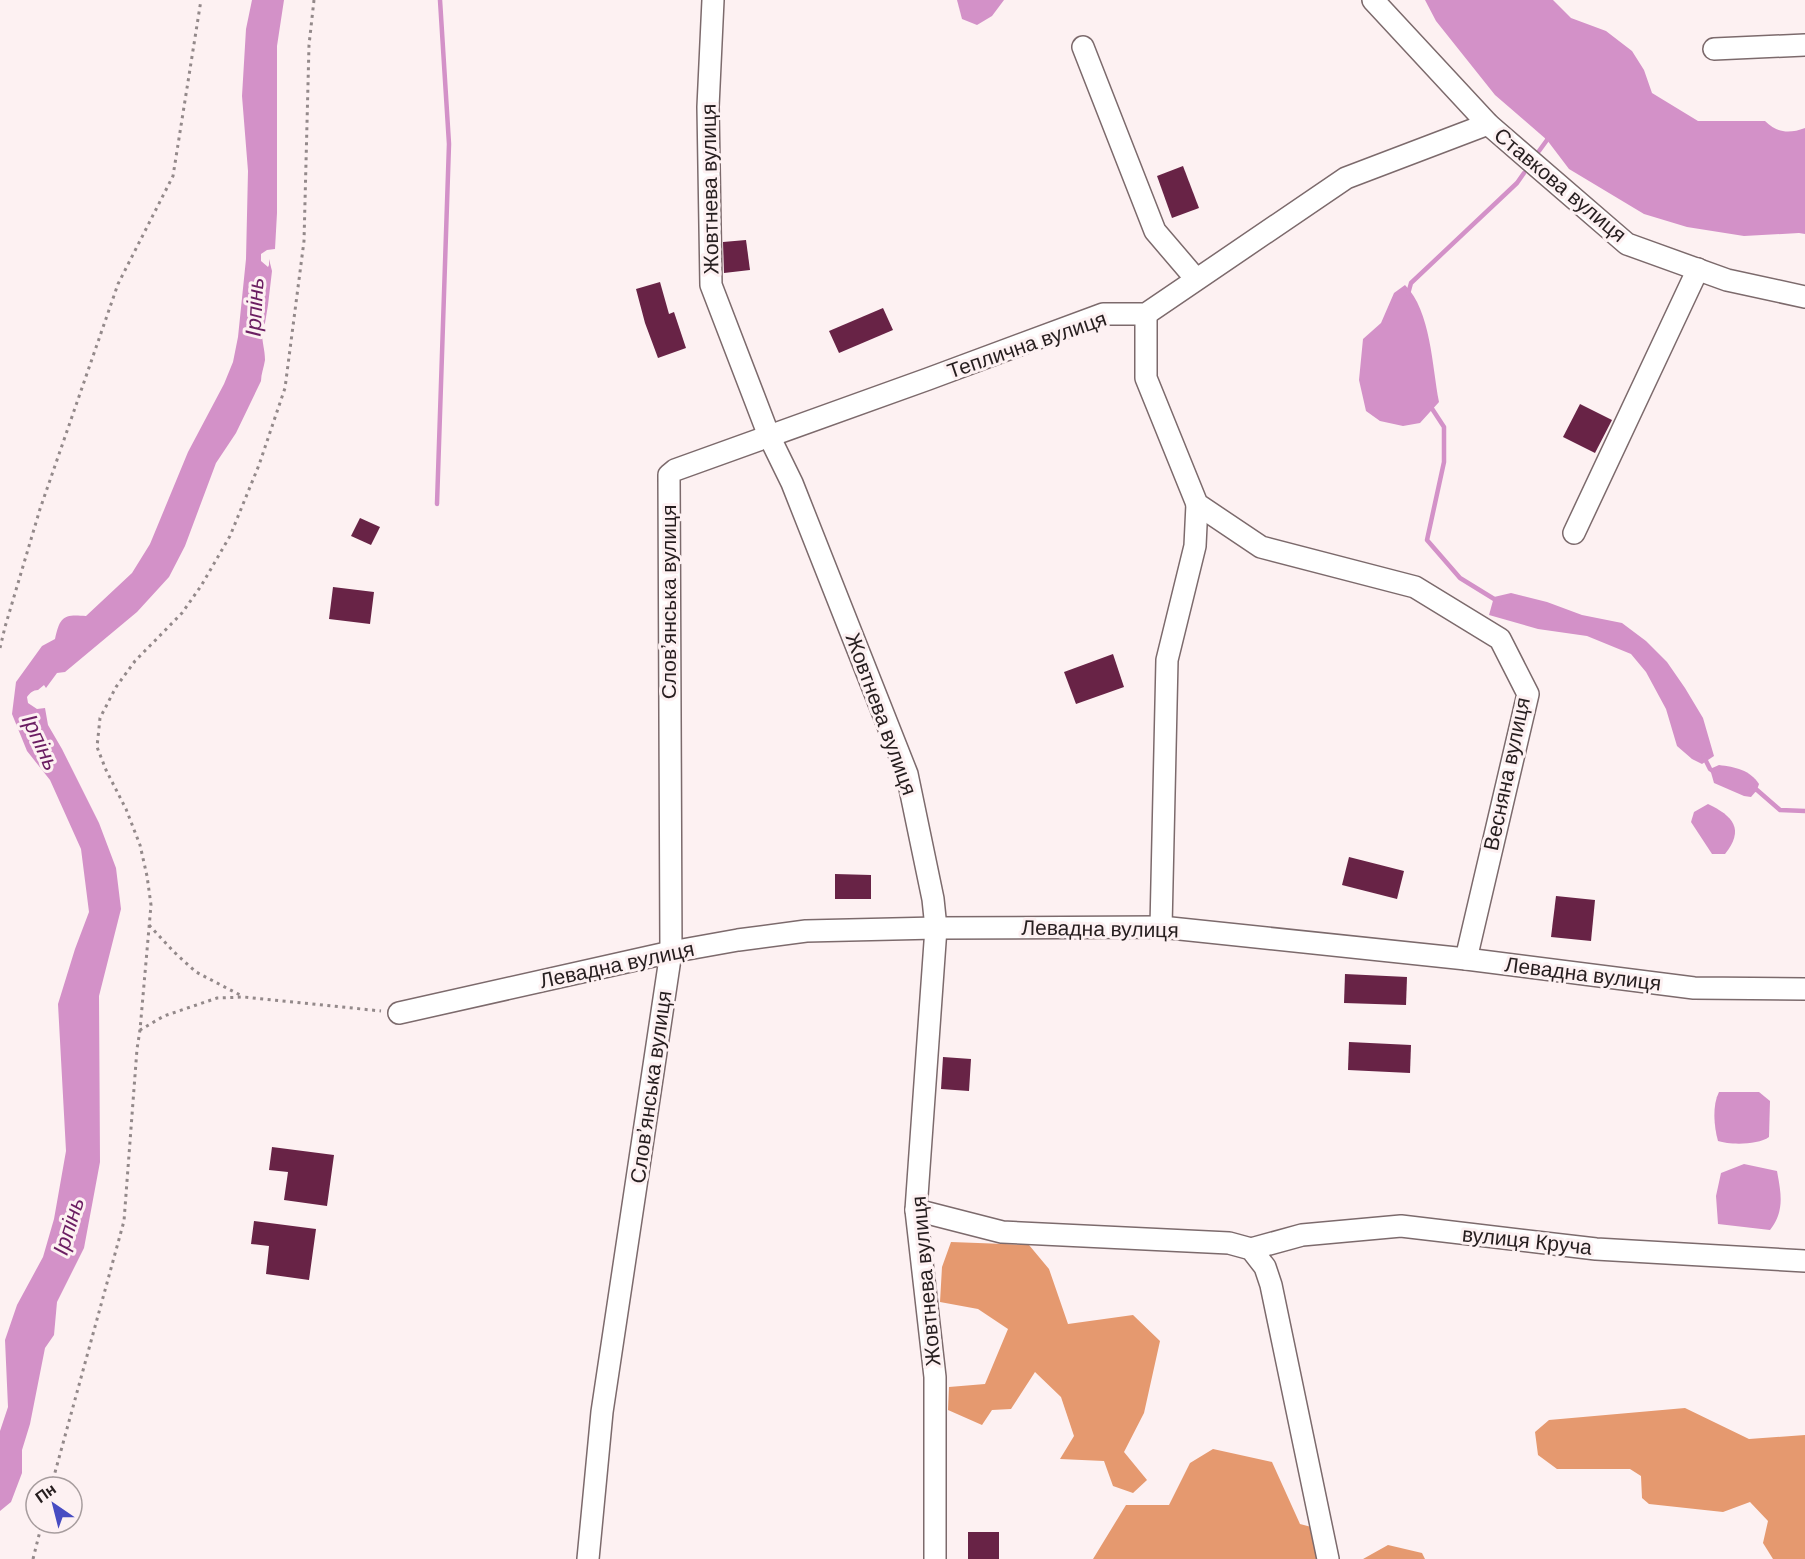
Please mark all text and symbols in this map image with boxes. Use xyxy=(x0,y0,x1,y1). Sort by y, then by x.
street label: Жовтнева вулиця xyxy=(695,103,725,275)
street label: Ставкова вулиця xyxy=(1488,121,1632,249)
water label: Ірпінь xyxy=(238,277,271,337)
street label: Теплична вулиця xyxy=(944,305,1110,385)
street label: Словʼянська вулиця xyxy=(655,505,683,699)
street label: Жовтнева вулиця xyxy=(839,629,923,799)
street label: Весняна вулиця xyxy=(1477,695,1537,853)
water label: Ірпінь xyxy=(15,709,66,775)
street label: Левадна вулиця xyxy=(1021,914,1179,944)
street label: Левадна вулиця xyxy=(537,935,697,995)
street label: Левадна вулиця xyxy=(1503,951,1663,997)
street label: Словʼянська вулиця xyxy=(624,989,678,1185)
water label: Ірпінь xyxy=(46,1194,91,1259)
street label: Жовтнева вулиця xyxy=(905,1195,947,1367)
street label: вулиця Круча xyxy=(1461,1220,1594,1262)
north arrow xyxy=(24,1475,84,1535)
text: Пн xyxy=(31,1478,60,1508)

